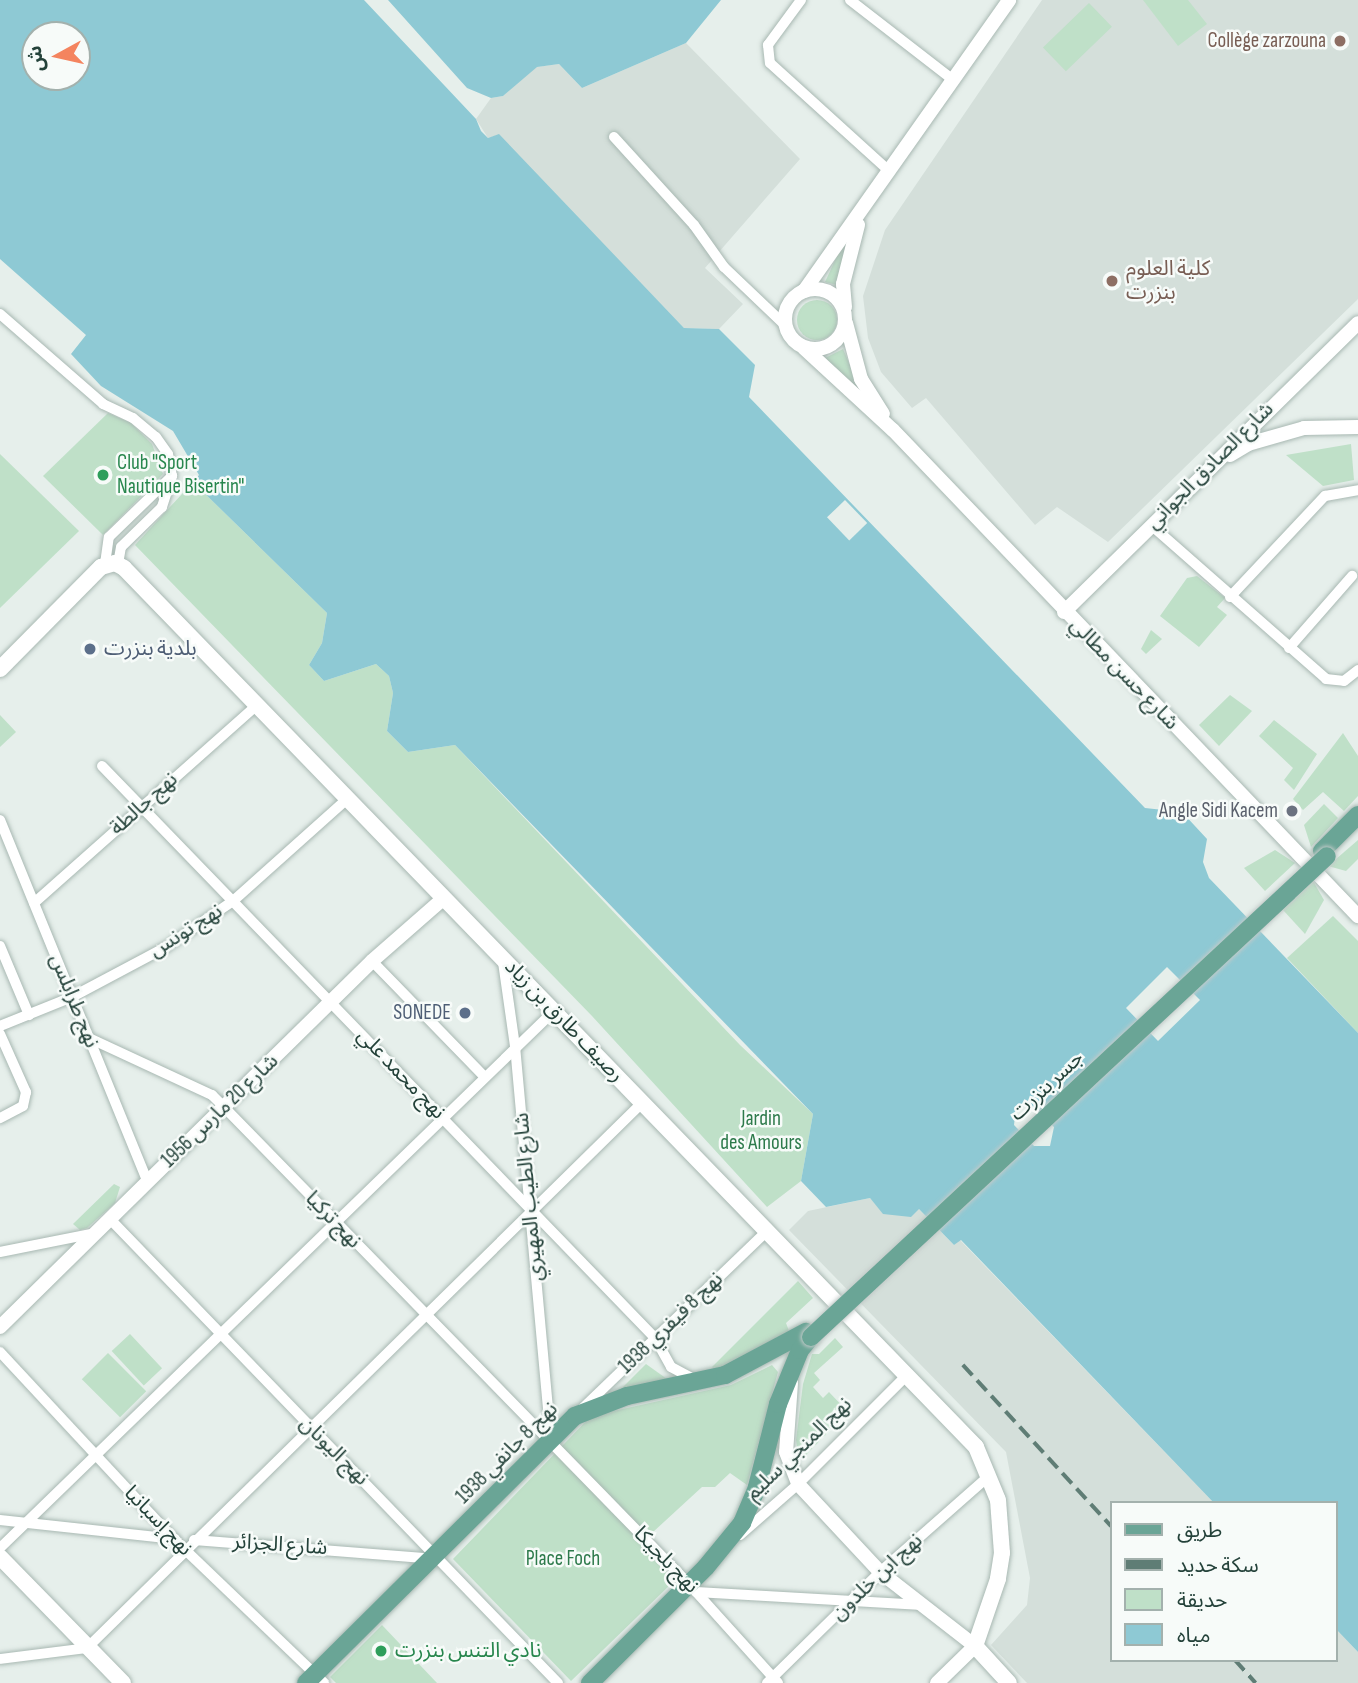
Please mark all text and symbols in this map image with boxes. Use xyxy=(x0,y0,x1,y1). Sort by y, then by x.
north arrow xyxy=(21,21,91,91)
place label: Collège zarzouna xyxy=(1207,28,1326,54)
marker: Collège zarzouna xyxy=(1332,33,1348,49)
text: ش xyxy=(23,44,50,73)
place label: كلية العلوم بنزرت xyxy=(1126,256,1210,306)
marker: كلية العلوم بنزرت xyxy=(1104,273,1120,289)
street label: شارع الصادق الجواني xyxy=(1141,397,1279,535)
place label: Club "Sport Nautique Bisertin" xyxy=(117,450,244,500)
marker: Club "Sport Nautique Bisertin" xyxy=(95,467,111,483)
street label: شارع حسن مطالي xyxy=(1064,613,1184,735)
place label: بلدية بنزرت xyxy=(104,636,197,662)
marker: بلدية بنزرت xyxy=(82,641,98,657)
street label: نهج جالطة xyxy=(105,767,183,841)
place label: Angle Sidi Kacem xyxy=(1159,798,1278,824)
marker: Angle Sidi Kacem xyxy=(1284,803,1300,819)
street label: نهج تونس xyxy=(145,899,227,963)
street label: نهج طرابلس xyxy=(44,950,104,1052)
street label: رصيف طارق بن زياد xyxy=(499,954,629,1088)
place label: SONEDE xyxy=(393,1000,451,1026)
marker: SONEDE xyxy=(457,1005,473,1021)
street label: نهج محمد علي xyxy=(351,1023,451,1125)
street label: جسر بنزرت xyxy=(1005,1046,1089,1126)
street label: شارع 20 مارس 1956 xyxy=(156,1049,284,1173)
park label: Jardin des Amours xyxy=(720,1106,802,1156)
street label: شارع الطيب المهيري xyxy=(509,1112,549,1282)
street label: نهج تركيا xyxy=(300,1186,366,1254)
street label: نهج 8 فيفري 1938 xyxy=(613,1267,729,1379)
street label: نهج المنجي سليم xyxy=(741,1392,857,1506)
street label: نهج 8 جانفي 1938 xyxy=(451,1397,563,1509)
street label: نهج اليونان xyxy=(294,1411,374,1491)
street label: نهج إسبانيا xyxy=(119,1481,197,1561)
legend xyxy=(1110,1501,1337,1662)
text: طريق xyxy=(1177,1518,1222,1543)
street label: نهج بلجيكا xyxy=(628,1521,704,1599)
street label: نهج ابن خلدون xyxy=(826,1528,928,1626)
street label: شارع الجزائر xyxy=(232,1529,328,1561)
park label: Place Foch xyxy=(526,1546,600,1572)
text: سكة حديد xyxy=(1177,1553,1259,1578)
text: حديقة xyxy=(1177,1588,1227,1613)
text: مياه xyxy=(1177,1623,1210,1648)
place label: نادي التنس بنزرت xyxy=(395,1638,541,1664)
marker: نادي التنس بنزرت xyxy=(373,1643,389,1659)

